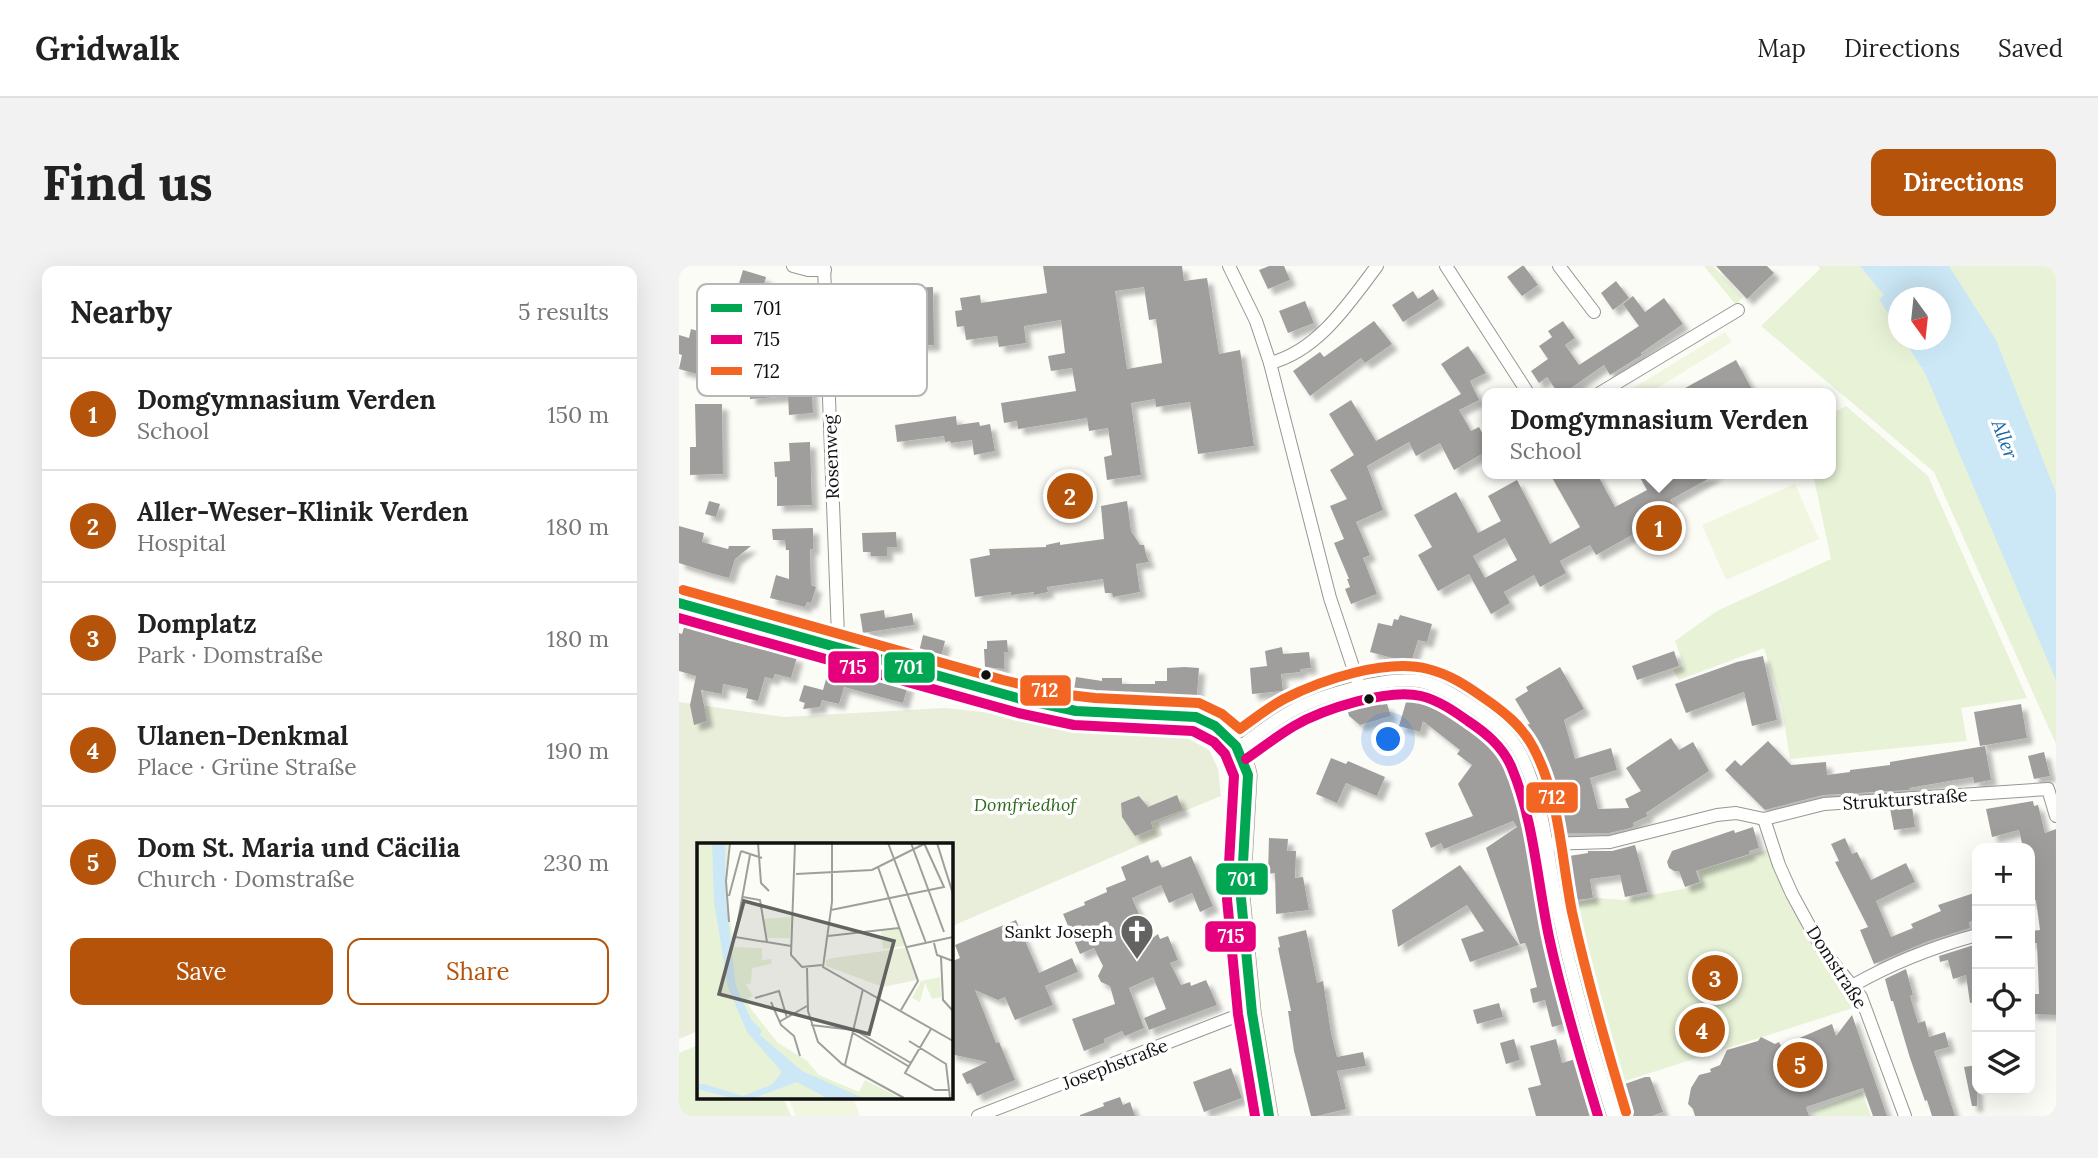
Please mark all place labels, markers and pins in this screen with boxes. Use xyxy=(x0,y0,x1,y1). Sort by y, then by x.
pin: 2 xyxy=(1047,470,1093,522)
pin: 1 xyxy=(1636,502,1682,554)
unlabelled marker xyxy=(979,668,993,682)
unlabelled marker xyxy=(1362,692,1376,706)
church icon: Sankt Joseph xyxy=(1118,912,1156,961)
place label: Sankt Joseph xyxy=(1004,920,1113,943)
pin: 3 xyxy=(1692,952,1738,1004)
pin: 4 xyxy=(1679,1004,1725,1056)
pin: 5 xyxy=(1777,1039,1823,1091)

